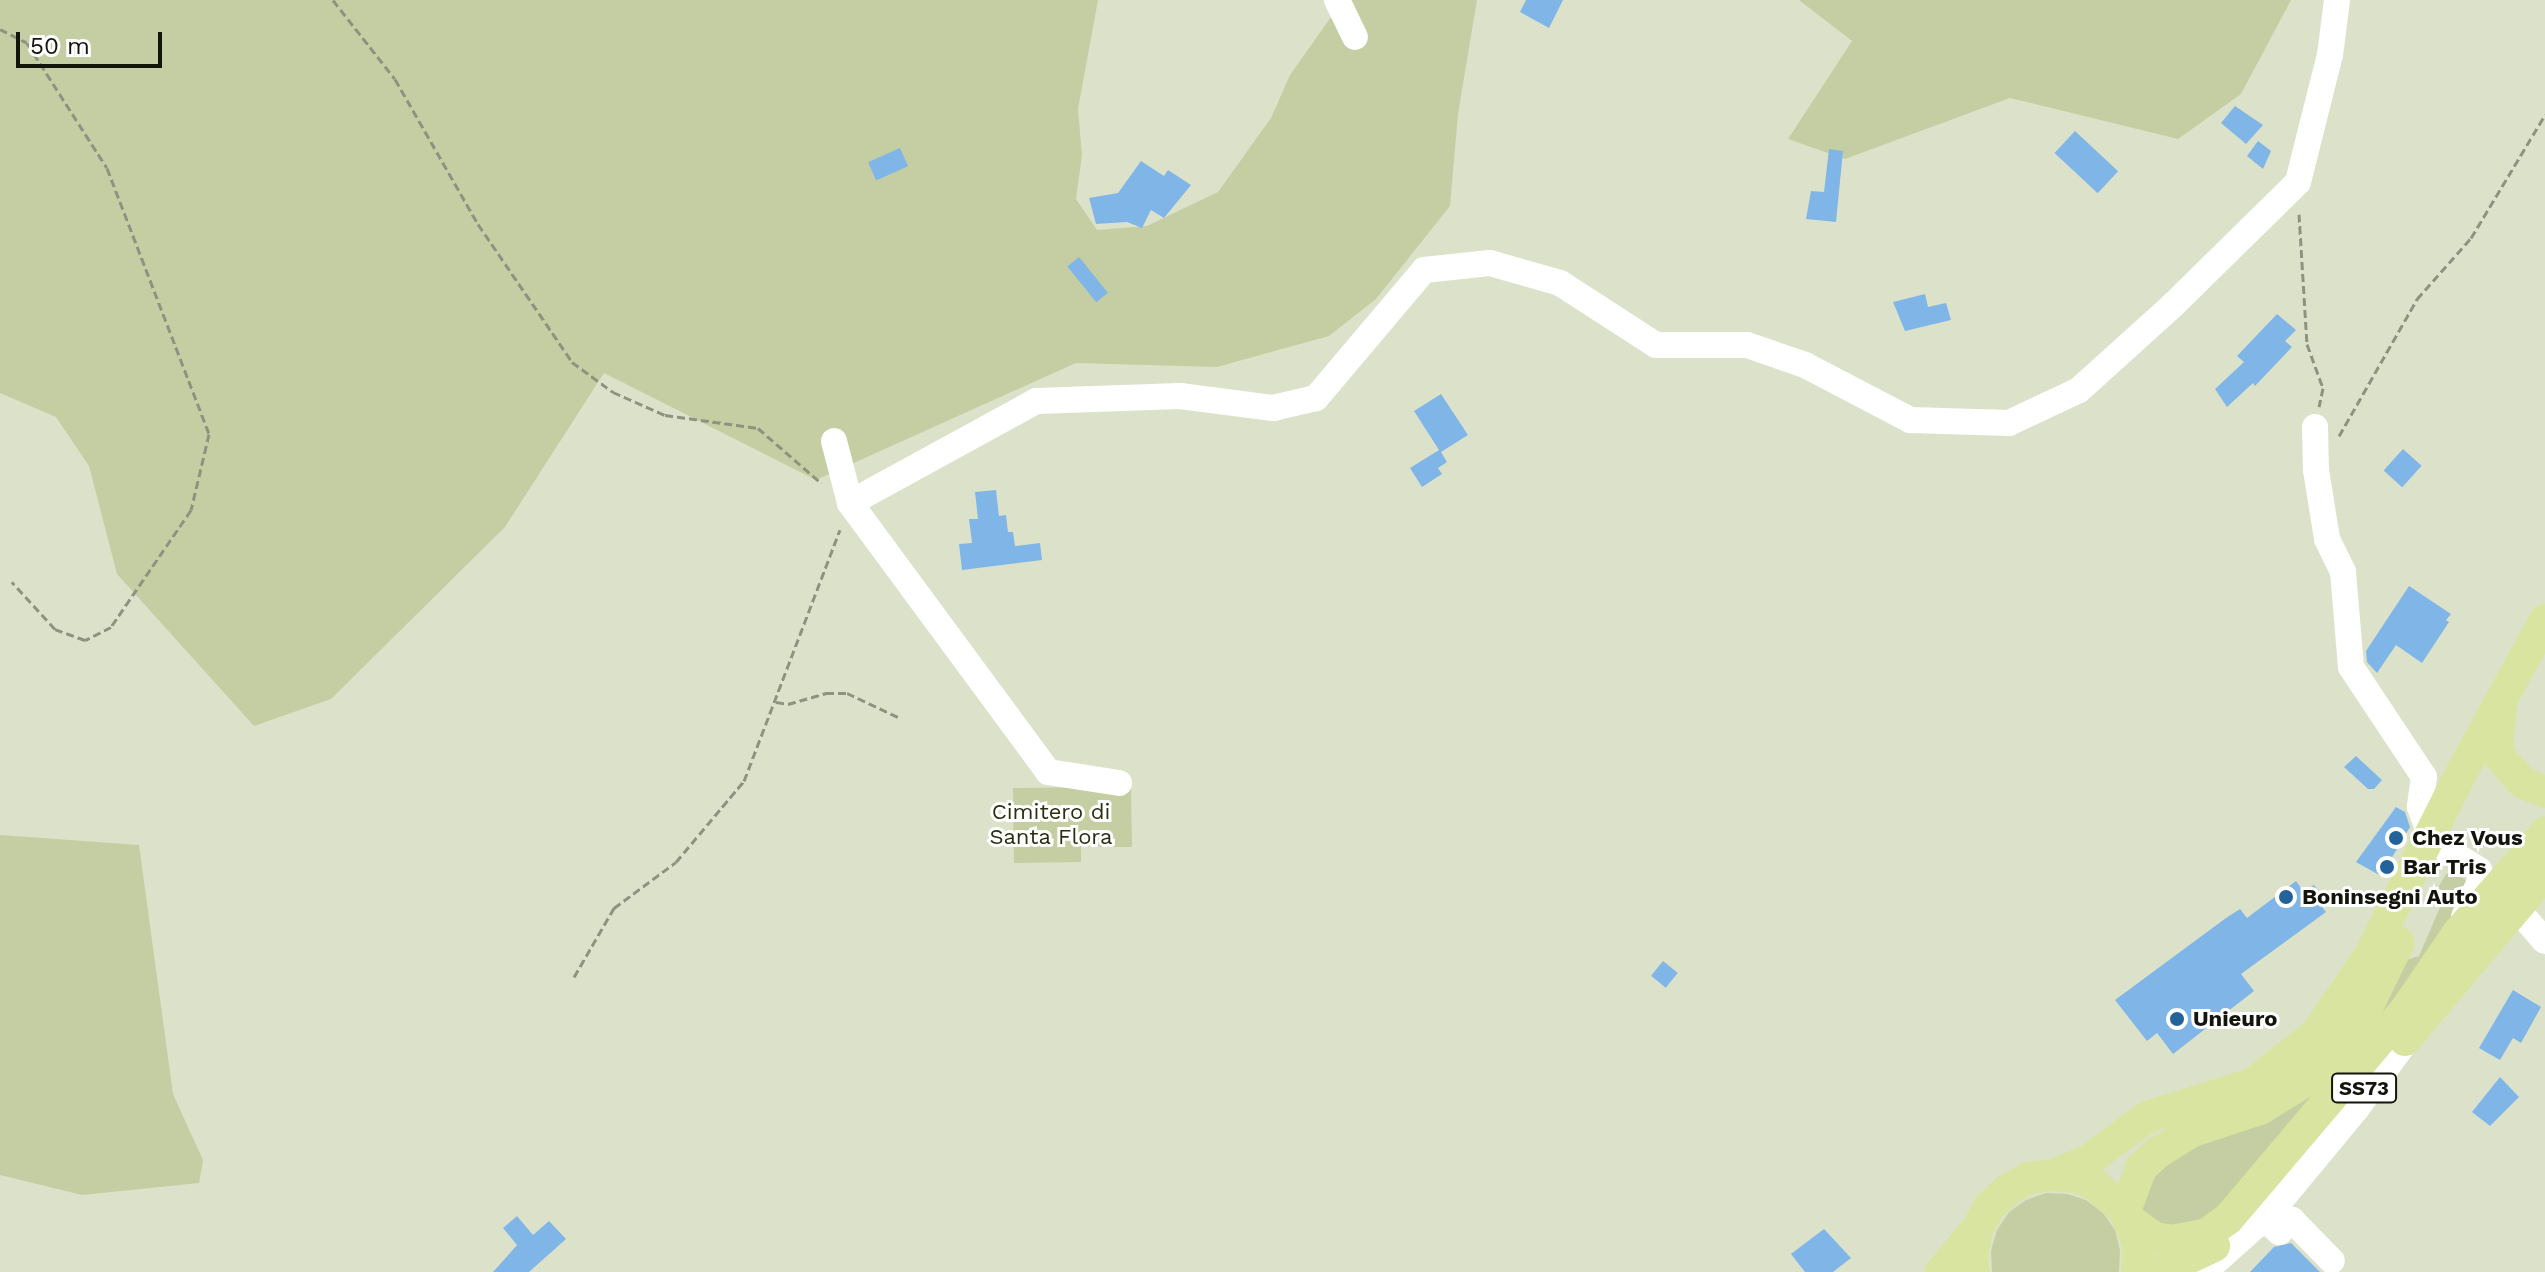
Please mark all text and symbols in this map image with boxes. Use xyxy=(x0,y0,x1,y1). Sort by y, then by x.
scale bar xyxy=(20,16,166,66)
text: 50 m xyxy=(30,32,90,60)
park label: Cimitero di Santa Flora xyxy=(989,798,1113,850)
place label: Chez Vous xyxy=(2412,825,2523,851)
marker: Chez Vous xyxy=(2387,829,2405,847)
place label: Bar Tris xyxy=(2403,854,2487,880)
marker: Bar Tris xyxy=(2378,858,2396,876)
place label: Boninsegni Auto xyxy=(2302,884,2478,910)
marker: Boninsegni Auto xyxy=(2277,888,2295,906)
place label: Unieuro xyxy=(2193,1006,2277,1032)
marker: Unieuro xyxy=(2168,1010,2186,1028)
road number: SS73 xyxy=(2330,1072,2398,1104)

